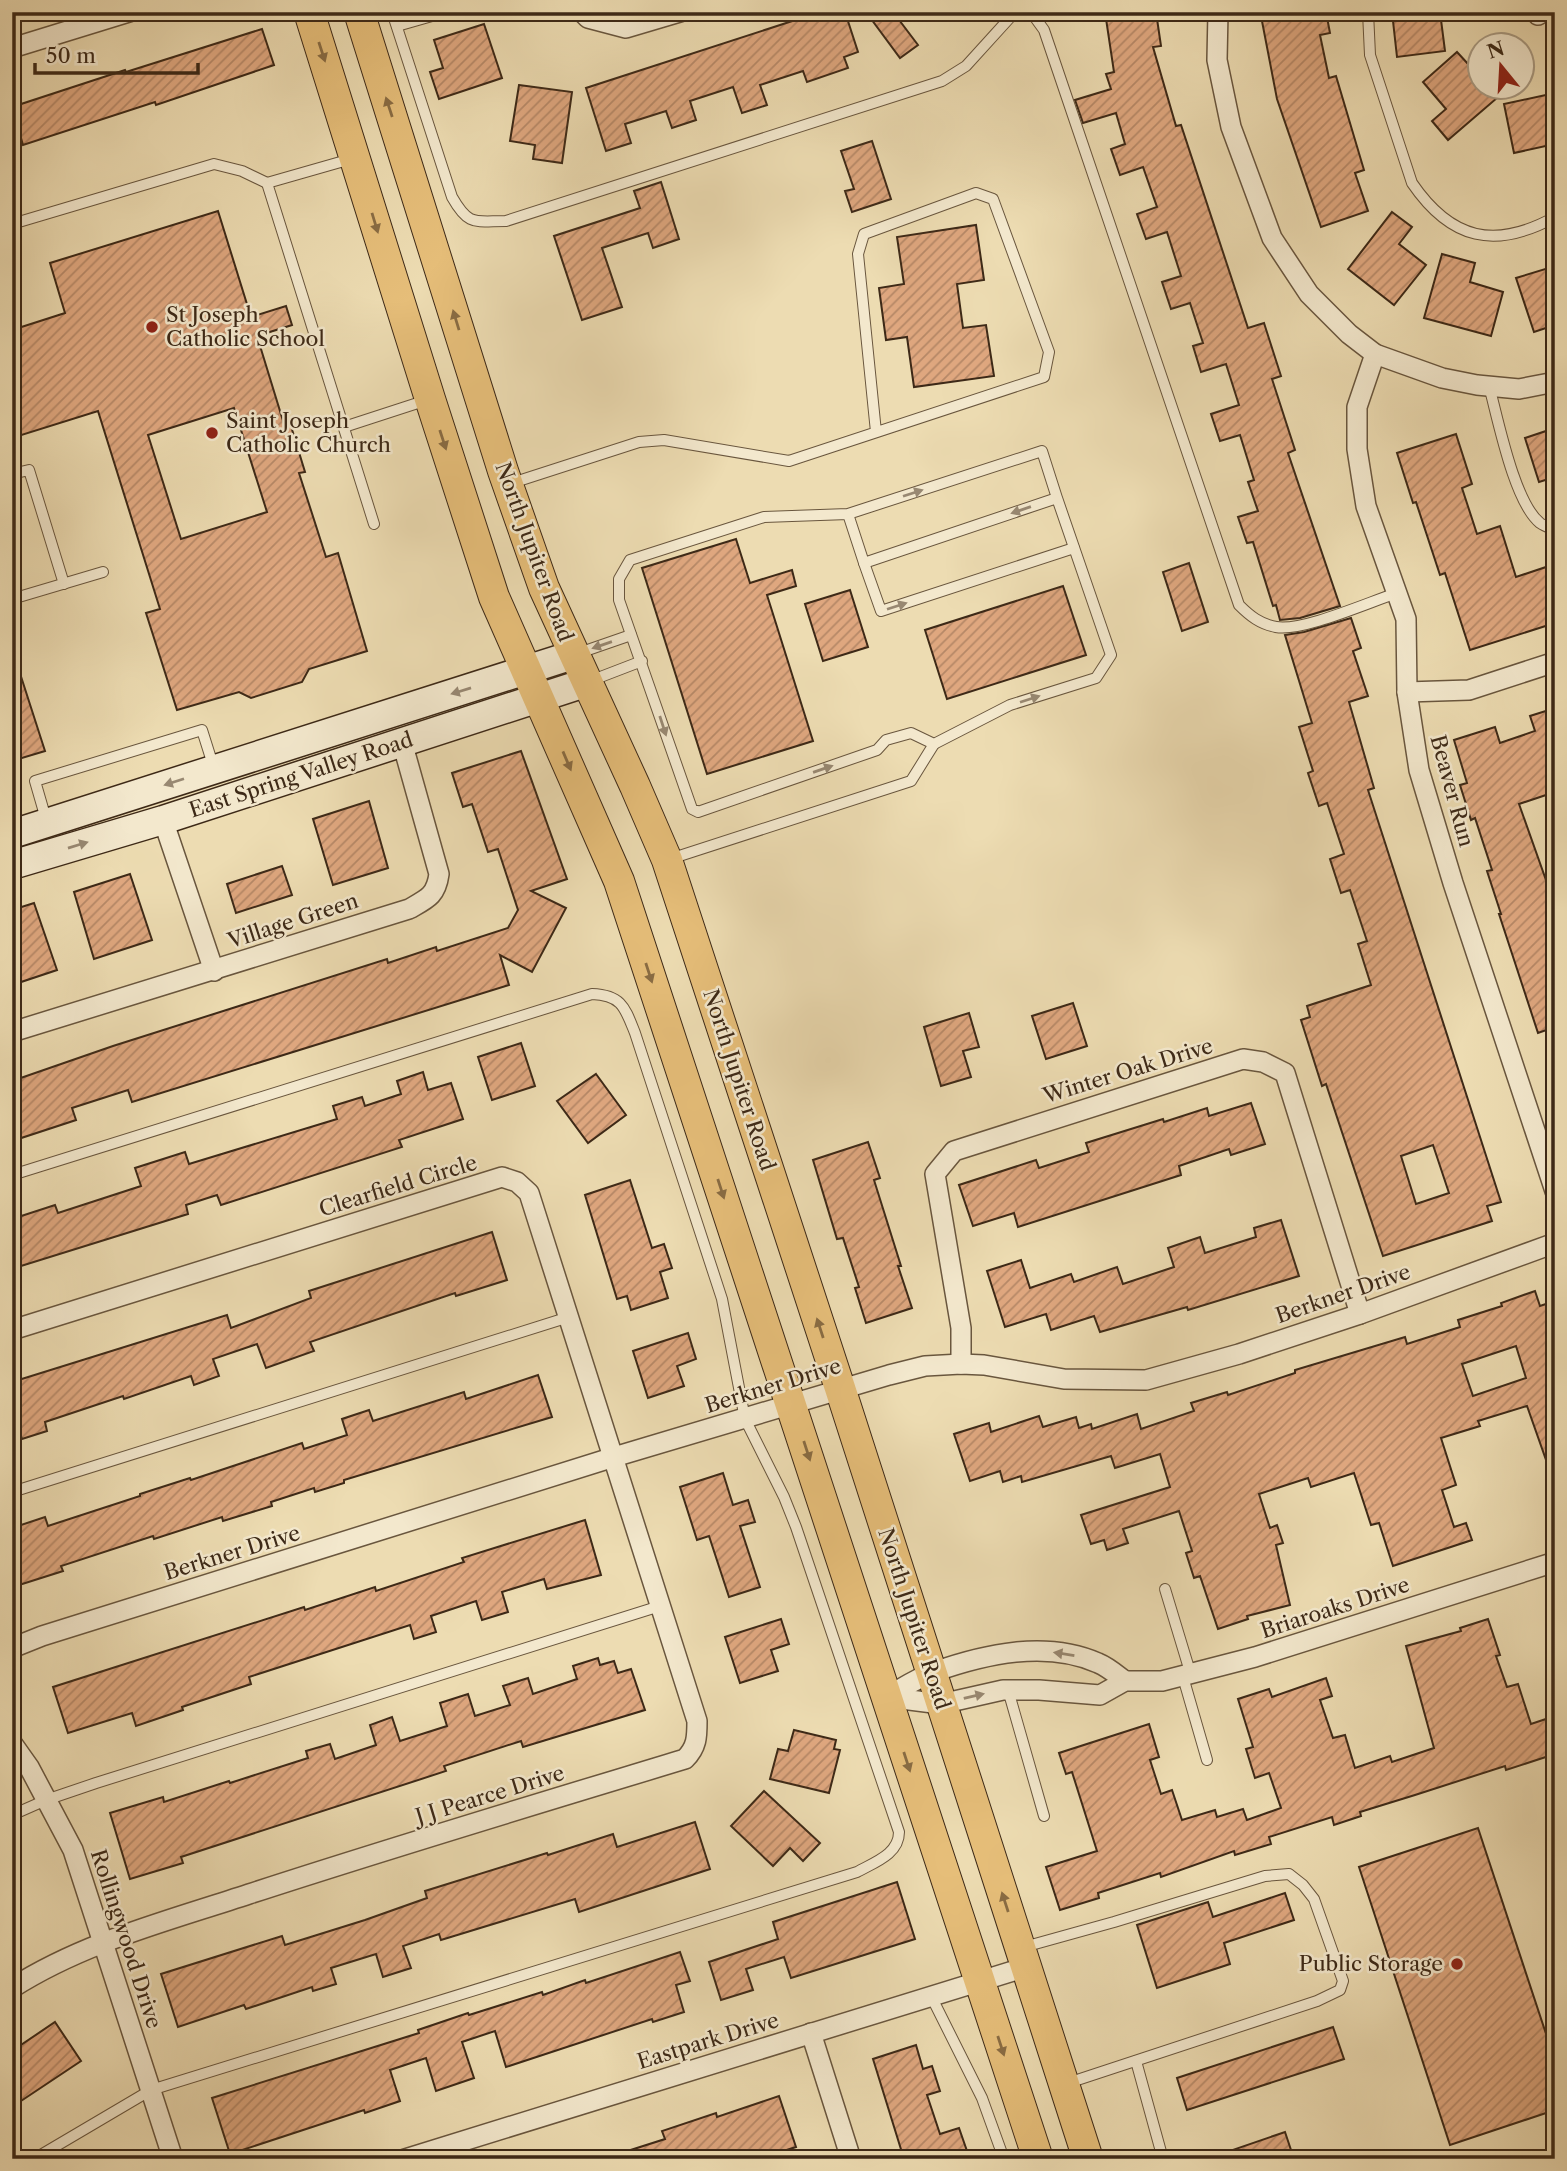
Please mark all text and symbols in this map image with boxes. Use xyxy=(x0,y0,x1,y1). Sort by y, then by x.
scale bar xyxy=(35,32,198,76)
north arrow xyxy=(1466,32,1536,102)
text: N xyxy=(1484,37,1507,64)
one-way arrow xyxy=(318,41,328,62)
text: 50 m xyxy=(46,43,96,68)
one-way arrow xyxy=(383,96,394,117)
one-way arrow xyxy=(370,212,380,233)
place label: St Joseph Catholic School xyxy=(166,302,325,351)
one-way arrow xyxy=(450,309,460,330)
marker: St Joseph Catholic School xyxy=(144,319,160,335)
place label: Saint Joseph Catholic Church xyxy=(226,408,391,457)
marker: Saint Joseph Catholic Church xyxy=(204,425,220,441)
one-way arrow xyxy=(438,430,449,451)
street label: North Jupiter Road xyxy=(490,459,579,645)
one-way arrow xyxy=(903,487,924,497)
one-way arrow xyxy=(1010,505,1031,516)
one-way arrow xyxy=(887,600,908,611)
one-way arrow xyxy=(592,640,613,651)
one-way arrow xyxy=(450,687,471,697)
one-way arrow xyxy=(1019,694,1040,704)
one-way arrow xyxy=(658,716,669,737)
street label: East Spring Valley Road xyxy=(186,726,416,823)
street label: Beaver Run xyxy=(1426,732,1479,850)
one-way arrow xyxy=(561,751,573,771)
one-way arrow xyxy=(813,763,834,774)
one-way arrow xyxy=(163,777,184,788)
one-way arrow xyxy=(67,840,88,850)
street label: Village Green xyxy=(224,888,361,954)
one-way arrow xyxy=(645,962,655,983)
street label: North Jupiter Road xyxy=(698,986,781,1174)
street label: Winter Oak Drive xyxy=(1039,1033,1216,1109)
street label: Clearfield Circle xyxy=(316,1150,480,1221)
one-way arrow xyxy=(716,1178,727,1199)
street label: Berkner Drive xyxy=(1272,1259,1414,1328)
one-way arrow xyxy=(815,1317,825,1338)
street label: Berkner Drive xyxy=(702,1353,844,1418)
one-way arrow xyxy=(803,1441,813,1462)
street label: Berkner Drive xyxy=(161,1520,303,1585)
street label: North Jupiter Road xyxy=(873,1525,956,1713)
street label: Briaroaks Drive xyxy=(1257,1572,1412,1643)
one-way arrow xyxy=(1053,1648,1075,1659)
one-way arrow xyxy=(963,1690,985,1701)
one-way arrow xyxy=(902,1751,913,1772)
street label: J J Pearce Drive xyxy=(410,1760,567,1830)
street label: Rollingwood Drive xyxy=(86,1846,167,2032)
one-way arrow xyxy=(999,1891,1010,1912)
place label: Public Storage xyxy=(1299,1951,1443,1976)
marker: Public Storage xyxy=(1449,1956,1465,1972)
street label: Eastpark Drive xyxy=(634,2007,782,2074)
one-way arrow xyxy=(996,2036,1007,2057)

